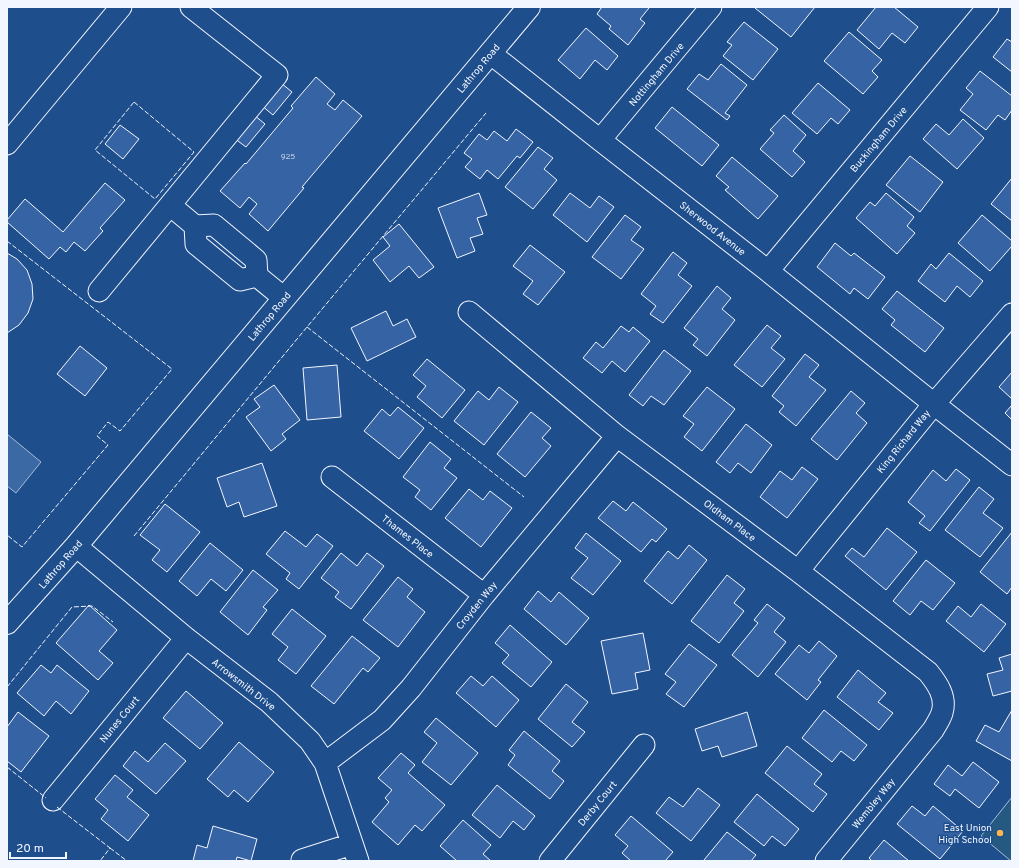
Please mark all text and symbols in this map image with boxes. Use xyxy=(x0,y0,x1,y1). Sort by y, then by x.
street label: Nottingham Drive xyxy=(627,40,688,110)
street label: Lathrop Road xyxy=(455,42,504,96)
street label: Buckingham Drive xyxy=(848,104,910,176)
house number: 925 xyxy=(281,152,295,162)
street label: Sherwood Avenue xyxy=(676,199,748,259)
street label: Lathrop Road xyxy=(246,290,295,344)
street label: King Richard Way xyxy=(874,407,934,476)
street label: Oldham Place xyxy=(700,497,758,545)
street label: Thames Place xyxy=(378,513,436,562)
street label: Lathrop Road xyxy=(36,538,86,592)
street label: Croyden Way xyxy=(454,579,501,633)
street label: Arrowsmith Drive xyxy=(208,656,278,714)
street label: Nunes Court xyxy=(97,694,143,746)
street label: Wembley Way xyxy=(850,776,899,832)
street label: Derby Court xyxy=(576,778,621,829)
place label: East Union High School xyxy=(938,822,992,847)
marker: East Union High School xyxy=(995,828,1005,838)
scale bar xyxy=(10,834,66,860)
text: 20 m xyxy=(16,841,44,857)

